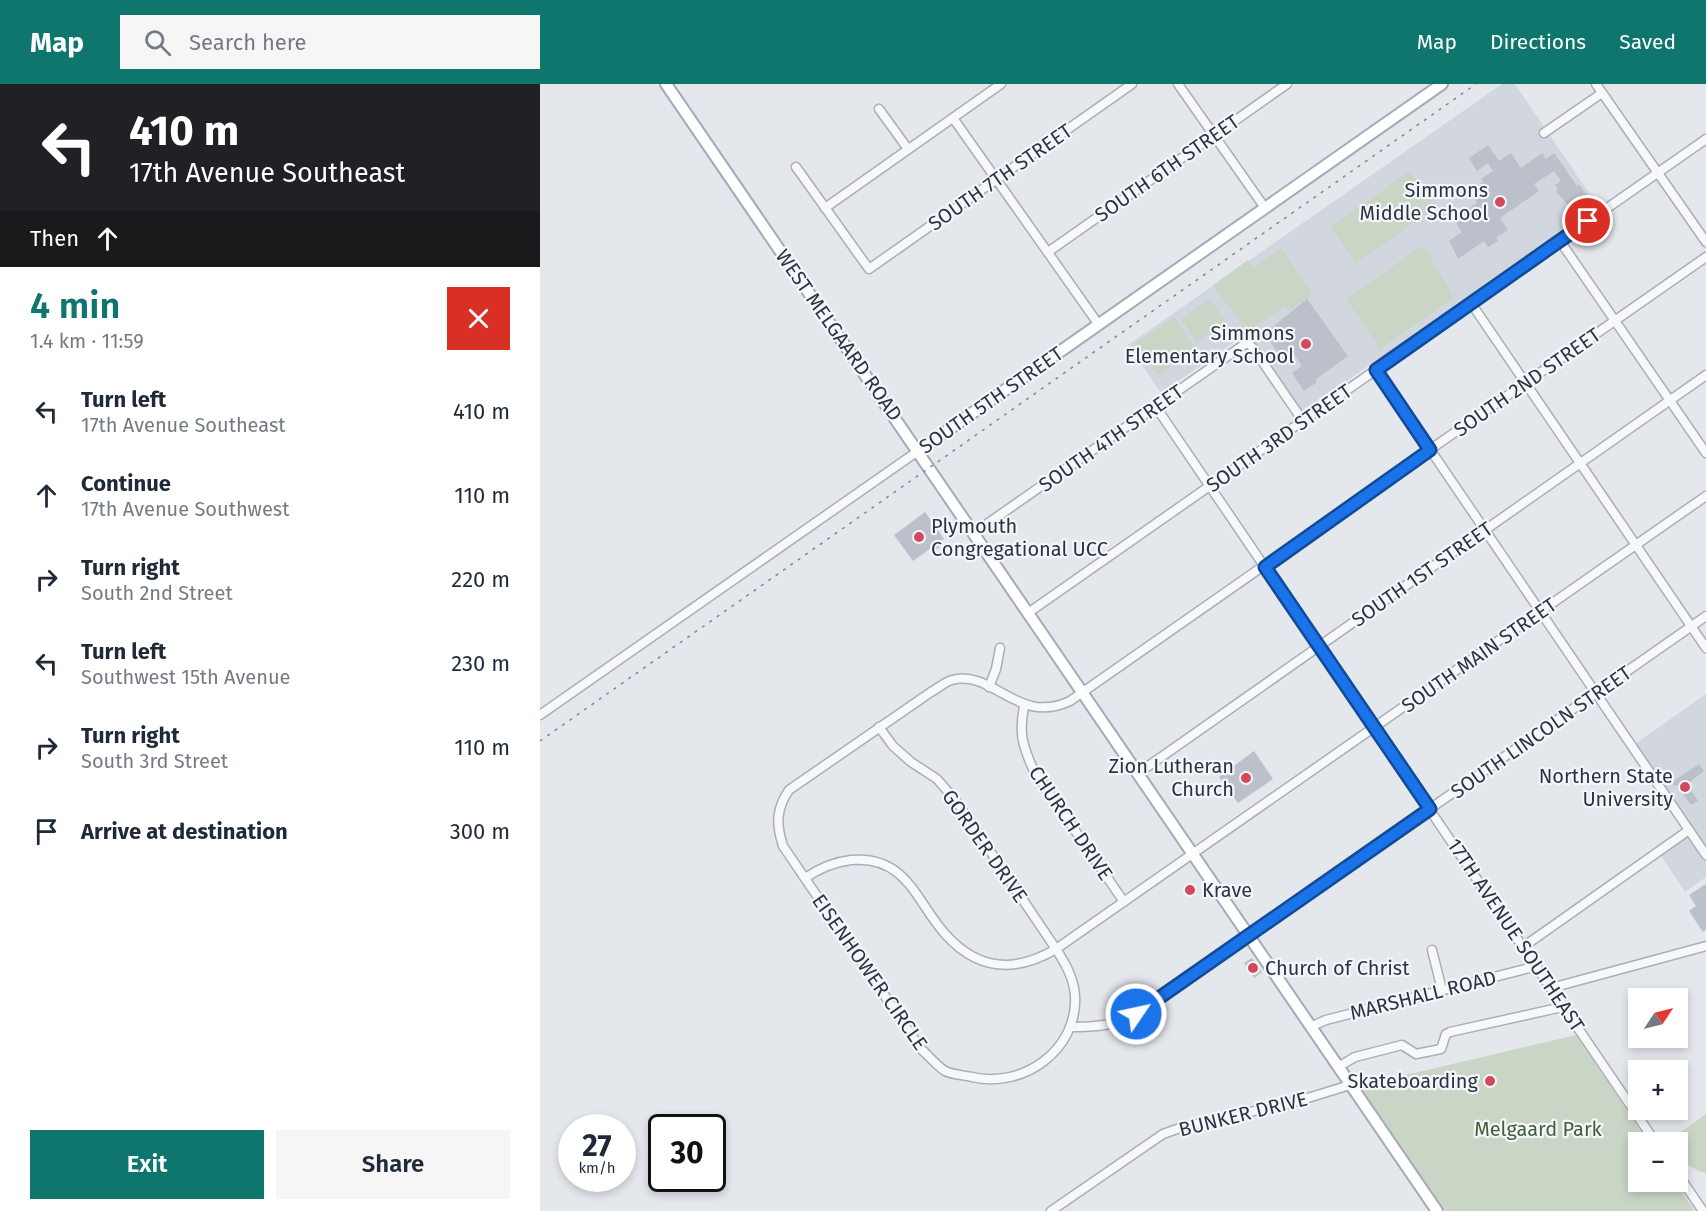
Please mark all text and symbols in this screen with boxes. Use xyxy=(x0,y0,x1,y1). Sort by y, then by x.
search box xyxy=(120,15,540,69)
text: Map xyxy=(30,26,84,59)
icon: search xyxy=(141,26,174,59)
text: Search here xyxy=(189,29,307,56)
text: Map xyxy=(1417,29,1457,55)
text: Directions xyxy=(1490,29,1586,55)
text: Saved xyxy=(1619,29,1676,55)
text: 410 m xyxy=(129,106,239,156)
icon: left xyxy=(30,108,108,186)
street label: SOUTH 6TH STREET xyxy=(1090,109,1244,227)
street label: SOUTH 7TH STREET xyxy=(923,118,1077,236)
text: 17th Avenue Southeast xyxy=(129,157,405,189)
place label: Simmons Middle School xyxy=(1360,178,1488,225)
marker: Simmons Middle School xyxy=(1493,195,1507,209)
pin xyxy=(1562,195,1613,246)
icon: arrive xyxy=(1571,204,1604,237)
icon: ahead xyxy=(91,222,124,255)
text: Then xyxy=(30,225,79,252)
street label: WEST MELGAARD ROAD xyxy=(771,244,907,426)
text: 4 min xyxy=(30,284,120,328)
button: close xyxy=(447,287,510,350)
place label: Simmons Elementary School xyxy=(1125,321,1294,368)
street label: SOUTH 2ND STREET xyxy=(1449,322,1606,442)
text: 1.4 km · 11:59 xyxy=(30,329,144,353)
marker: Simmons Elementary School xyxy=(1299,337,1313,351)
street label: SOUTH 5TH STREET xyxy=(914,341,1068,459)
street label: SOUTH 3RD STREET xyxy=(1202,378,1357,497)
street label: SOUTH 4TH STREET xyxy=(1034,379,1188,497)
text: Turn left xyxy=(81,386,166,413)
icon: left xyxy=(30,395,63,428)
text: 410 m xyxy=(453,398,510,425)
text: 17th Avenue Southeast xyxy=(81,413,286,437)
text: Continue xyxy=(81,470,171,497)
icon: ahead xyxy=(30,479,63,512)
text: 110 m xyxy=(454,482,510,509)
text: 17th Avenue Southwest xyxy=(81,497,289,521)
place label: Plymouth Congregational UCC xyxy=(931,514,1108,561)
street label: SOUTH 1ST STREET xyxy=(1347,516,1498,632)
marker: Plymouth Congregational UCC xyxy=(912,530,926,544)
text: Turn right xyxy=(81,554,180,581)
icon: right xyxy=(30,563,63,596)
text: 220 m xyxy=(451,566,510,593)
text: South 2nd Street xyxy=(81,581,233,605)
street label: SOUTH MAIN STREET xyxy=(1397,592,1562,718)
text: Turn left xyxy=(81,638,166,665)
icon: left xyxy=(30,647,63,680)
text: 230 m xyxy=(451,650,510,677)
street label: SOUTH LINCOLN STREET xyxy=(1446,660,1636,803)
text: Southwest 15th Avenue xyxy=(81,665,290,689)
text: Turn right xyxy=(81,722,180,749)
icon: right xyxy=(30,731,63,764)
text: 110 m xyxy=(454,734,510,761)
text: South 3rd Street xyxy=(81,749,228,773)
place label: Zion Lutheran Church xyxy=(1108,754,1234,801)
street label: CHURCH DRIVE xyxy=(1024,761,1118,885)
place label: Northern State University xyxy=(1539,764,1673,811)
marker: Zion Lutheran Church xyxy=(1239,771,1253,785)
marker: Northern State University xyxy=(1678,780,1692,794)
street label: GORDER DRIVE xyxy=(937,785,1033,907)
icon: arrive xyxy=(30,815,63,848)
text: Arrive at destination xyxy=(81,818,288,845)
text: 300 m xyxy=(450,818,510,845)
street label: 17TH AVENUE SOUTHEAST xyxy=(1442,834,1590,1037)
place label: Krave xyxy=(1202,878,1252,902)
marker: Krave xyxy=(1183,883,1197,897)
street label: EISENHOWER CIRCLE xyxy=(807,889,933,1055)
place label: Church of Christ xyxy=(1265,956,1410,980)
marker: Church of Christ xyxy=(1246,961,1260,975)
street label: MARSHALL ROAD xyxy=(1347,965,1499,1025)
position arrow xyxy=(1104,982,1168,1046)
north arrow xyxy=(1628,988,1688,1048)
map controls xyxy=(1628,988,1688,1192)
button: + xyxy=(1628,1060,1688,1120)
place label: Skateboarding xyxy=(1347,1069,1479,1093)
marker: Skateboarding xyxy=(1483,1074,1497,1088)
street label: BUNKER DRIVE xyxy=(1176,1086,1310,1142)
speed limit sign: 30 xyxy=(648,1114,726,1192)
park label: Melgaard Park xyxy=(1474,1117,1603,1141)
text: 27 xyxy=(582,1128,612,1164)
button: Exit xyxy=(30,1130,264,1199)
button: Share xyxy=(276,1130,510,1199)
button: − xyxy=(1628,1132,1688,1192)
text: km/h xyxy=(578,1159,616,1177)

